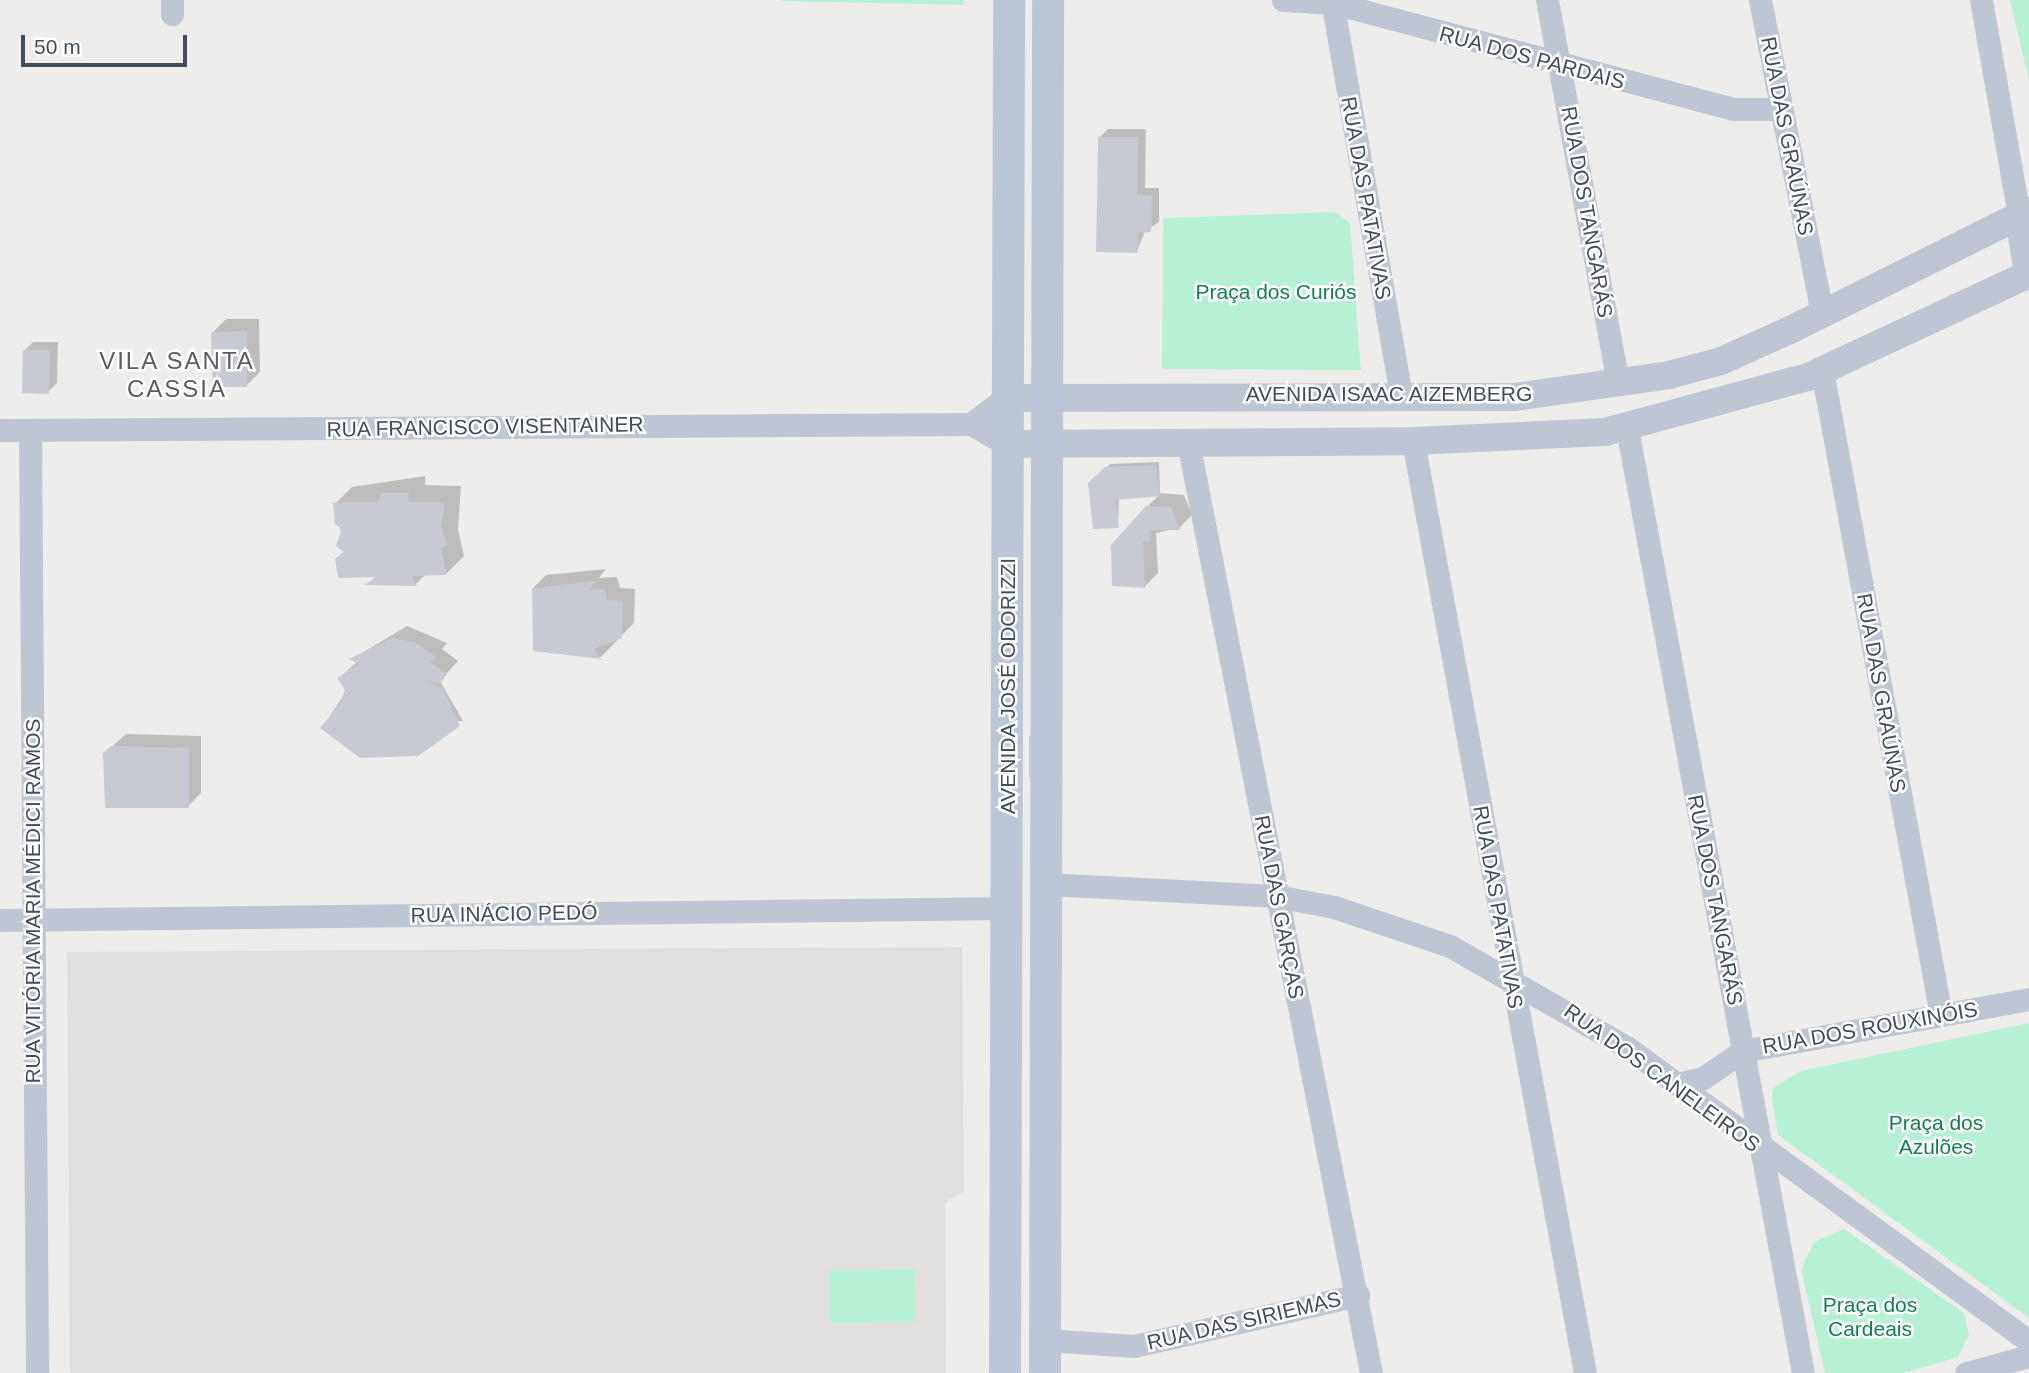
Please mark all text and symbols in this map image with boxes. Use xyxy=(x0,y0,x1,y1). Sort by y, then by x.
scale bar xyxy=(24,21,191,65)
street label: RUA DOS PARDAIS xyxy=(1436,21,1628,95)
street label: RUA DAS GRAÚNAS xyxy=(1755,34,1819,238)
text: 50 m xyxy=(34,35,81,58)
street label: RUA DAS PATATIVAS xyxy=(1336,94,1396,302)
street label: RUA DOS TANGARÁS xyxy=(1556,104,1618,320)
park label: Praça dos Curiós xyxy=(1195,279,1357,305)
district label: VILA SANTA CASSIA xyxy=(100,347,254,403)
street label: AVENIDA ISAAC AIZEMBERG xyxy=(1244,381,1534,407)
street label: RUA FRANCISCO VISENTAINER xyxy=(326,412,644,442)
street label: AVENIDA JOSÉ ODORIZZI xyxy=(995,557,1021,815)
street label: RUA DAS GRAÚNAS xyxy=(1851,591,1911,795)
street label: RUA VITÓRIA MARIA MÉDICI RAMOS xyxy=(20,717,46,1085)
street label: RUA DOS TANGARÁS xyxy=(1682,792,1748,1008)
street label: RUA DAS PATATIVAS xyxy=(1468,803,1528,1011)
street label: RUA DAS GARÇAS xyxy=(1249,812,1309,1002)
street label: RUA INÁCIO PEDÓ xyxy=(410,900,598,928)
street label: RUA DOS ROUXINÓIS xyxy=(1760,997,1980,1059)
street label: RUA DOS CANELEIROS xyxy=(1559,998,1765,1158)
park label: Praça dos Azulões xyxy=(1889,1110,1983,1160)
street label: RUA DAS SIRIEMAS xyxy=(1144,1286,1344,1356)
park label: Praça dos Cardeais xyxy=(1823,1292,1917,1342)

